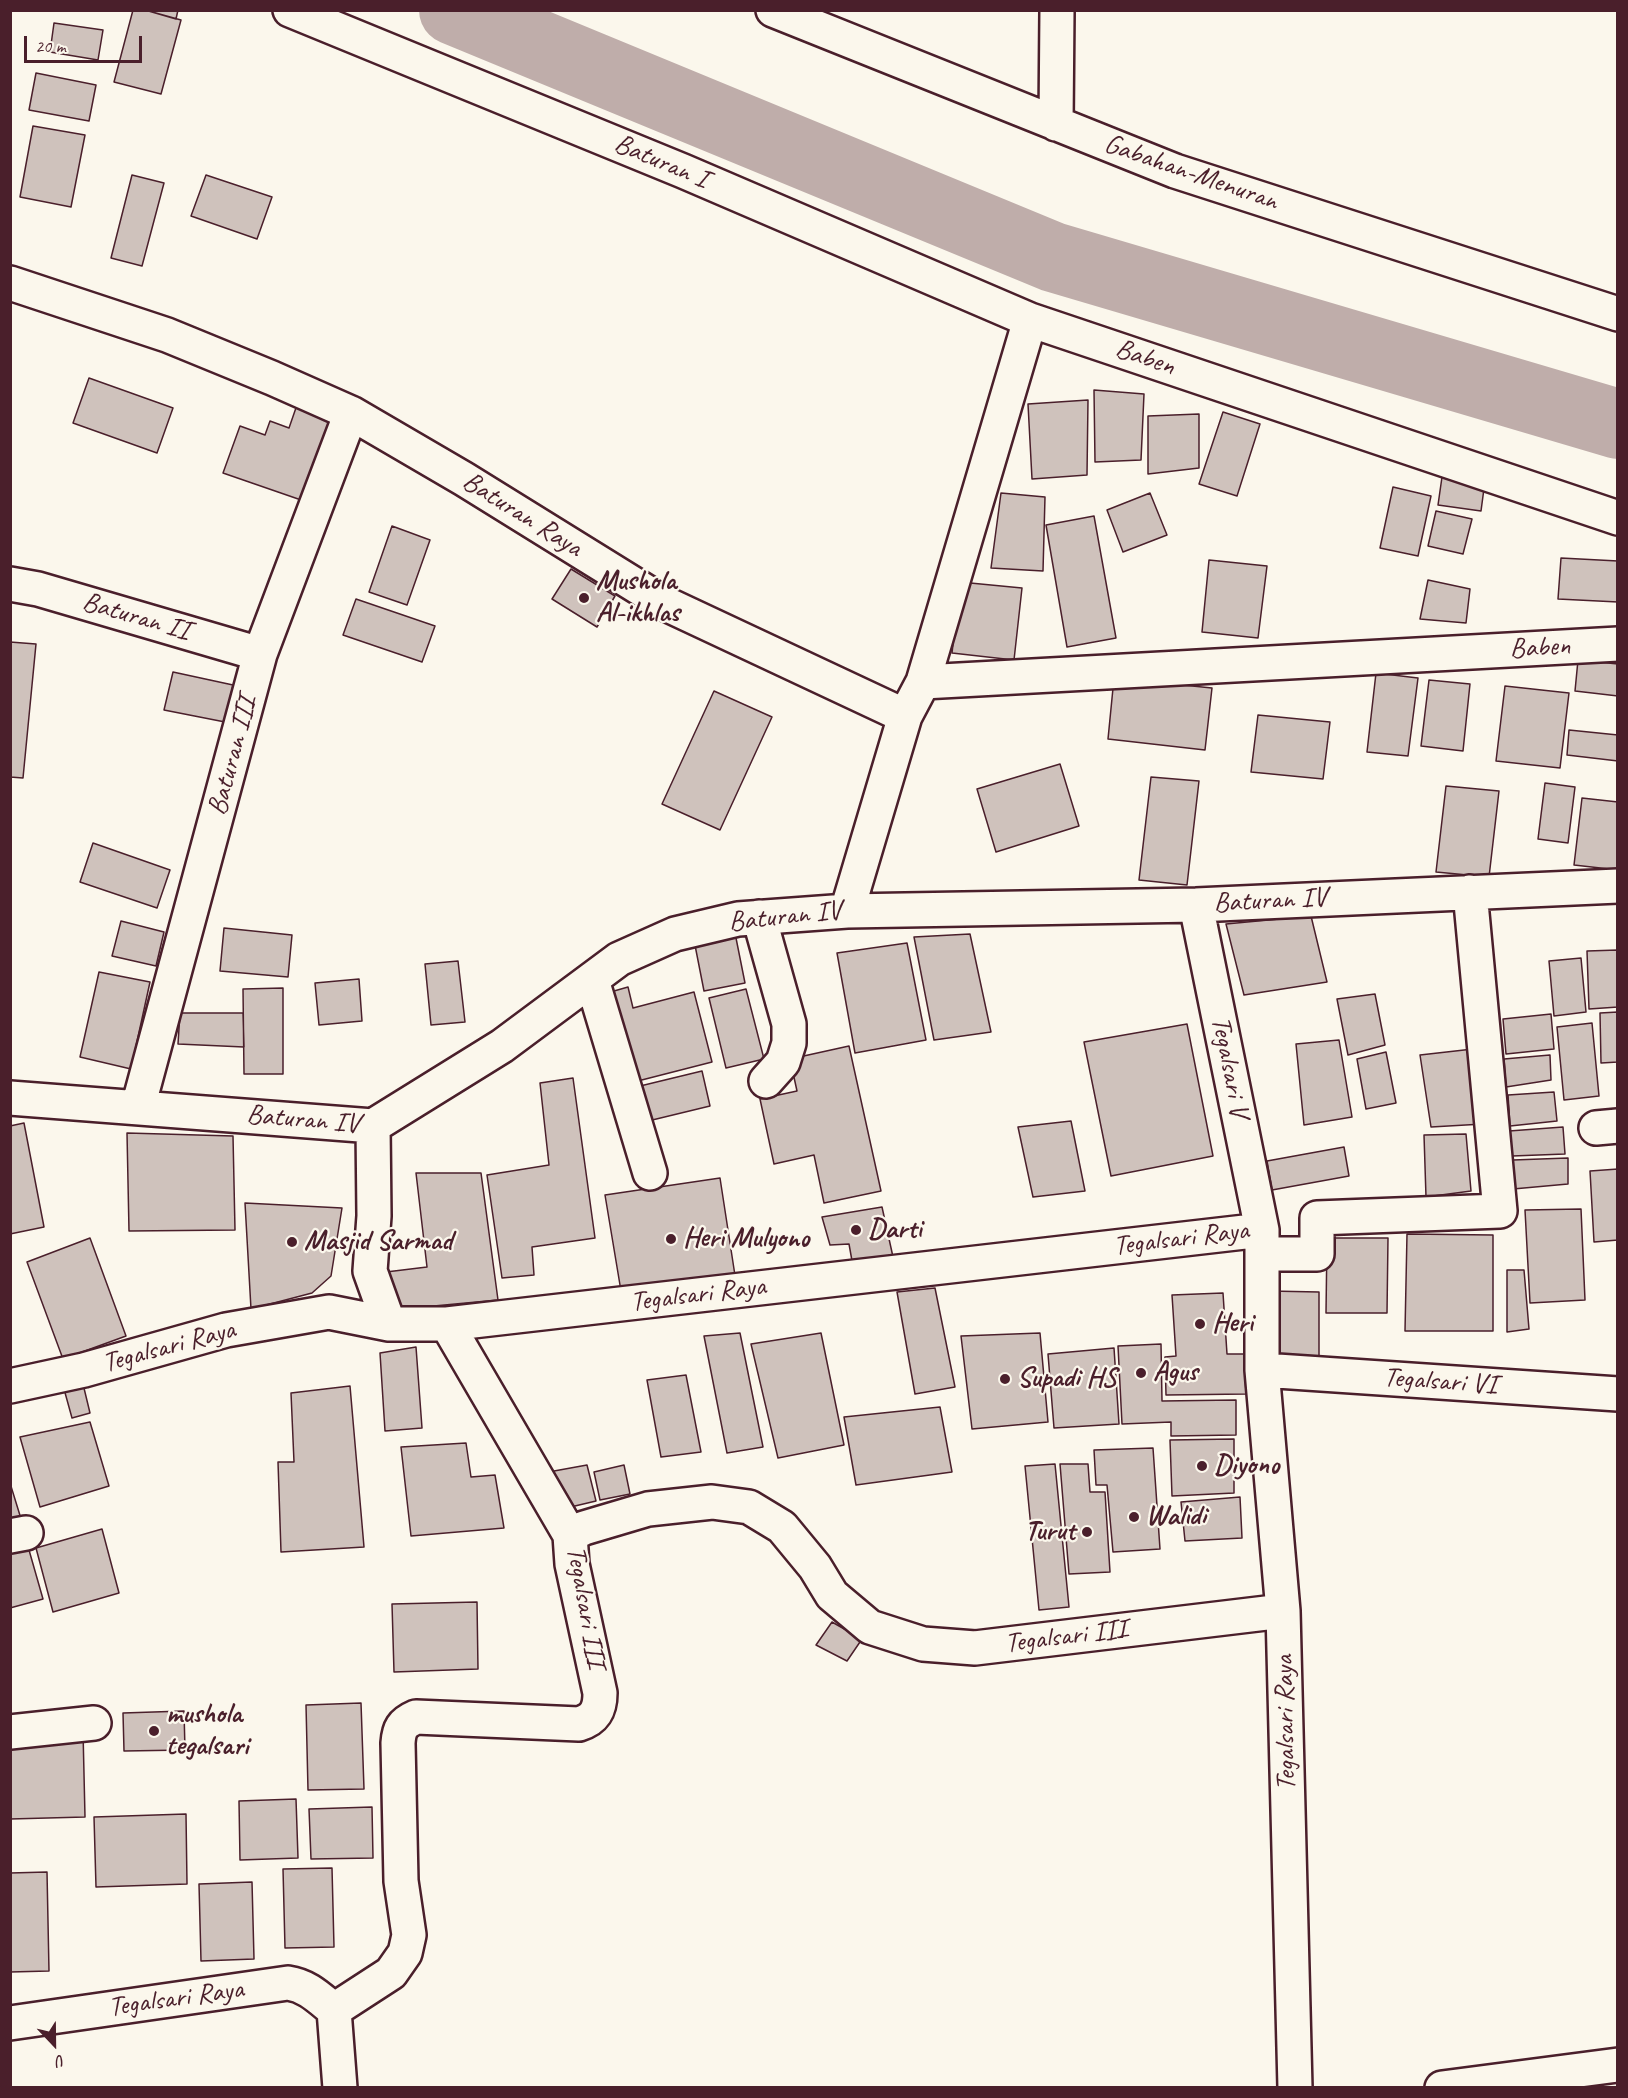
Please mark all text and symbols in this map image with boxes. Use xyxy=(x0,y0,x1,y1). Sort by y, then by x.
scale bar xyxy=(27,24,146,62)
text: 20 m xyxy=(35,35,66,57)
street label: Baturan I xyxy=(609,127,713,197)
street label: Gabahan-Menuran xyxy=(1100,128,1282,218)
street label: Baben xyxy=(1111,332,1179,384)
street label: Baturan Raya xyxy=(456,465,588,565)
place label: Mushola Al-ikhlas xyxy=(596,565,680,631)
street label: Baturan II xyxy=(78,586,194,648)
marker: Mushola Al-ikhlas xyxy=(577,591,591,605)
street label: Baben xyxy=(1509,630,1571,666)
street label: Baturan III xyxy=(201,693,265,819)
street label: Baturan IV xyxy=(1213,881,1327,921)
street label: Baturan IV xyxy=(727,894,843,940)
street label: Tegalsari V xyxy=(1203,1014,1255,1120)
street label: Baturan IV xyxy=(245,1098,361,1142)
place label: Darti xyxy=(868,1213,922,1247)
street label: Tegalsari Raya xyxy=(1112,1214,1250,1264)
place label: Heri Mulyono xyxy=(683,1222,809,1256)
marker: Darti xyxy=(849,1223,863,1237)
place label: Masjid Sarmad xyxy=(304,1225,452,1259)
marker: Heri Mulyono xyxy=(664,1232,678,1246)
marker: Masjid Sarmad xyxy=(285,1235,299,1249)
street label: Tegalsari Raya xyxy=(629,1270,767,1320)
place label: Heri xyxy=(1212,1307,1253,1341)
street label: Tegalsari Raya xyxy=(99,1313,239,1381)
marker: Heri xyxy=(1193,1317,1207,1331)
place label: Agus xyxy=(1153,1356,1198,1390)
street label: Tegalsari VI xyxy=(1382,1361,1498,1403)
place label: Supadi HS xyxy=(1017,1362,1116,1396)
marker: Agus xyxy=(1134,1366,1148,1380)
marker: Supadi HS xyxy=(998,1372,1012,1386)
place label: Diyono xyxy=(1214,1449,1279,1483)
marker: Diyono xyxy=(1195,1459,1209,1473)
place label: Walidi xyxy=(1146,1500,1206,1534)
marker: Walidi xyxy=(1127,1510,1141,1524)
place label: Turut xyxy=(1025,1515,1075,1549)
marker: Turut xyxy=(1080,1525,1094,1539)
street label: Tegalsari III xyxy=(558,1544,612,1670)
street label: Tegalsari III xyxy=(1003,1613,1129,1661)
street label: Tegalsari Raya xyxy=(1268,1655,1304,1791)
place label: mushola tegalsari xyxy=(166,1698,248,1764)
marker: mushola tegalsari xyxy=(147,1724,161,1738)
street label: Tegalsari Raya xyxy=(106,1973,246,2025)
north arrow xyxy=(24,2014,84,2074)
text: U xyxy=(53,2050,68,2071)

